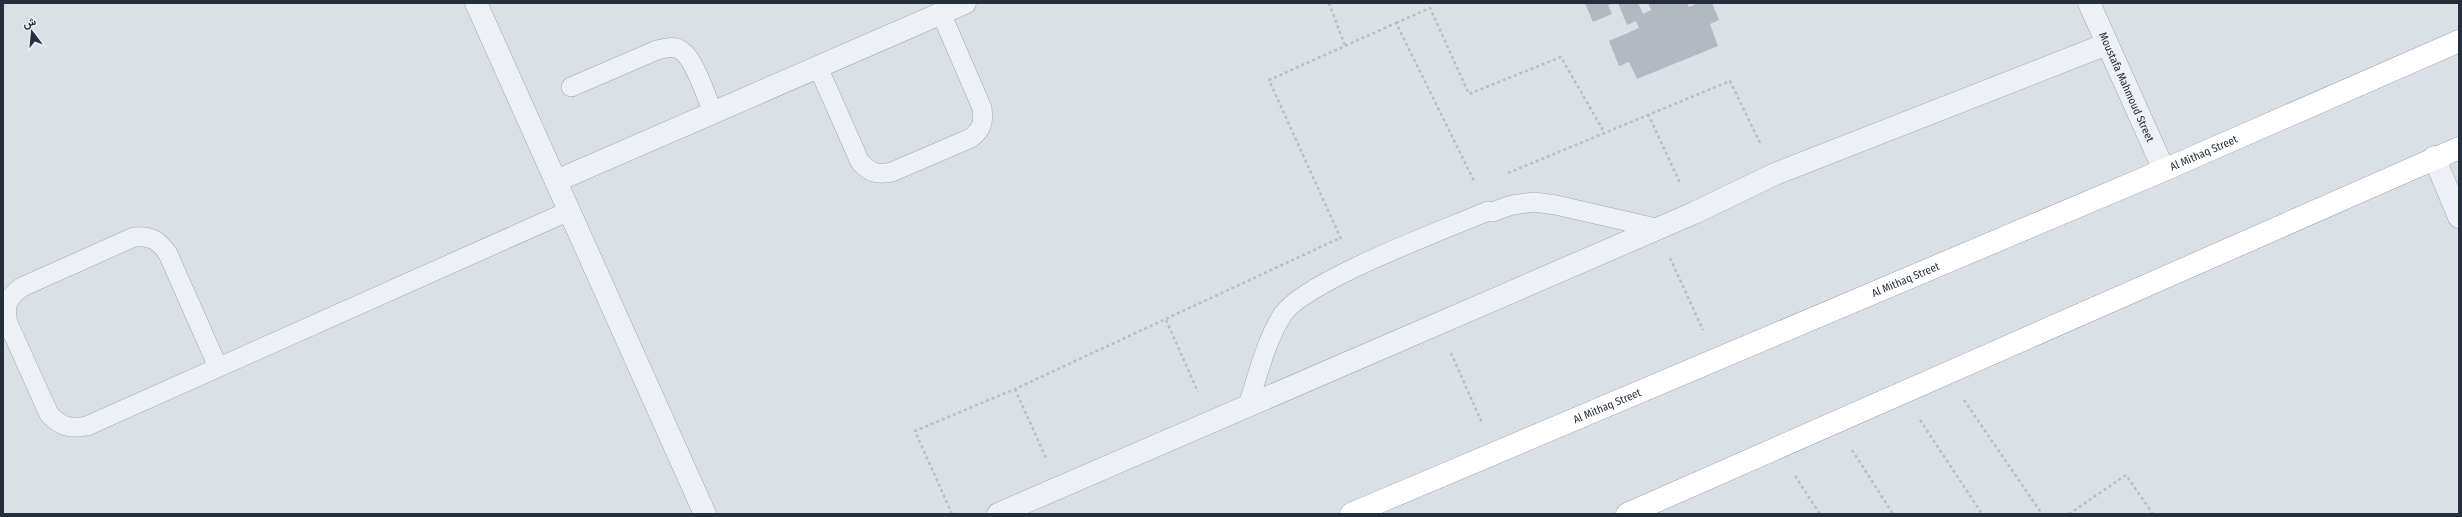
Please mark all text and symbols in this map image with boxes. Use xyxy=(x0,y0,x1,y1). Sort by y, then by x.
north arrow xyxy=(12,12,52,52)
text: ش xyxy=(21,15,38,31)
street label: Moustafa Mahmoud Street xyxy=(2096,30,2157,144)
street label: Al Mithaq Street xyxy=(2168,132,2240,173)
street label: Al Mithaq Street xyxy=(1870,259,1942,299)
street label: Al Mithaq Street xyxy=(1571,385,1643,426)

